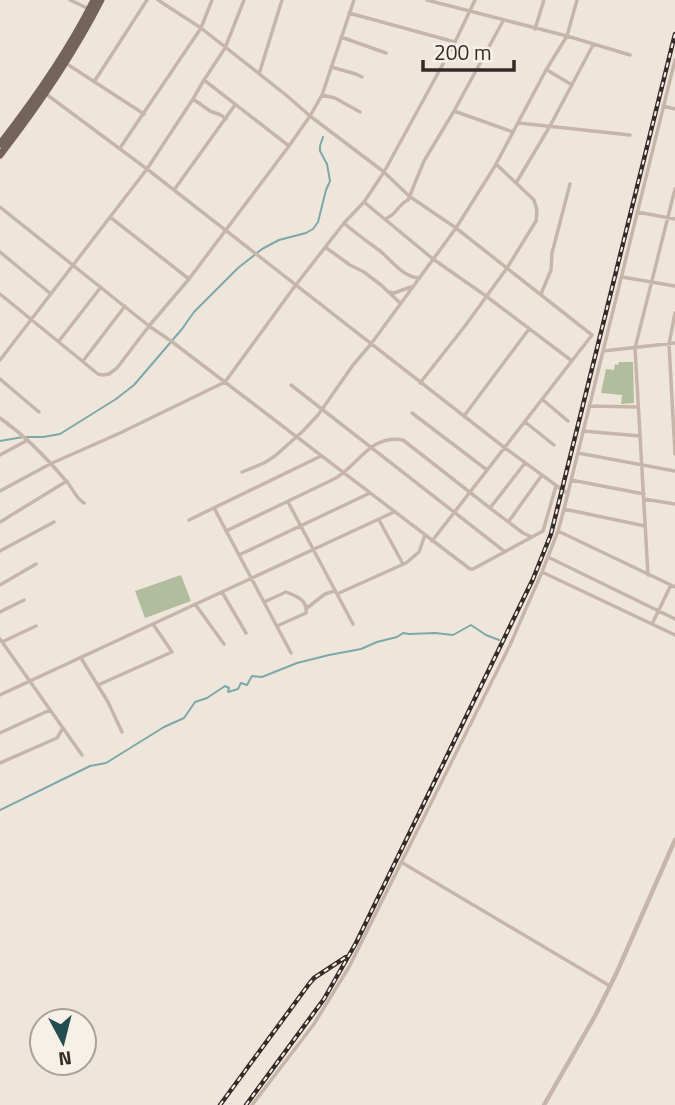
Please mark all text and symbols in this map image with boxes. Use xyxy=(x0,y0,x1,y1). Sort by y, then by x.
scale bar xyxy=(423,28,514,72)
text: 200 m xyxy=(434,36,491,68)
north arrow xyxy=(28,1007,98,1077)
text: N xyxy=(57,1044,73,1075)

